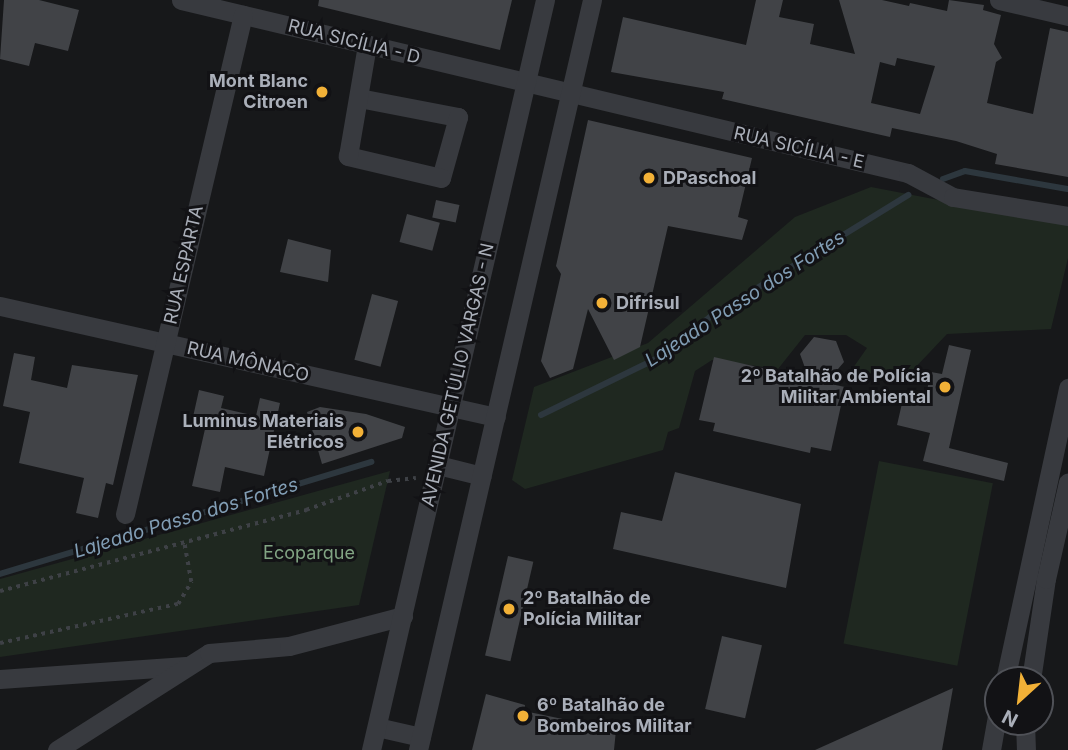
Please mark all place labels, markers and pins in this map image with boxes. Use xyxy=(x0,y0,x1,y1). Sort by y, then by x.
place label: Mont Blanc Citroen xyxy=(209,71,308,114)
marker: Mont Blanc Citroen xyxy=(314,84,330,100)
place label: DPaschoal xyxy=(663,167,756,189)
marker: DPaschoal xyxy=(641,170,657,186)
place label: Difrisul xyxy=(616,292,680,314)
marker: Difrisul xyxy=(594,295,610,311)
place label: 2º Batalhão de Polícia Militar Ambiental xyxy=(741,366,931,408)
marker: 2º Batalhão de Polícia Militar Ambiental xyxy=(937,379,953,395)
place label: Luminus Materiais Elétricos xyxy=(182,411,344,453)
marker: Luminus Materiais Elétricos xyxy=(350,424,366,440)
place label: 2º Batalhão de Polícia Militar xyxy=(523,588,651,630)
marker: 2º Batalhão de Polícia Militar xyxy=(501,601,517,617)
place label: 6º Batalhão de Bombeiros Militar xyxy=(537,695,691,738)
marker: 6º Batalhão de Bombeiros Militar xyxy=(515,708,531,724)

